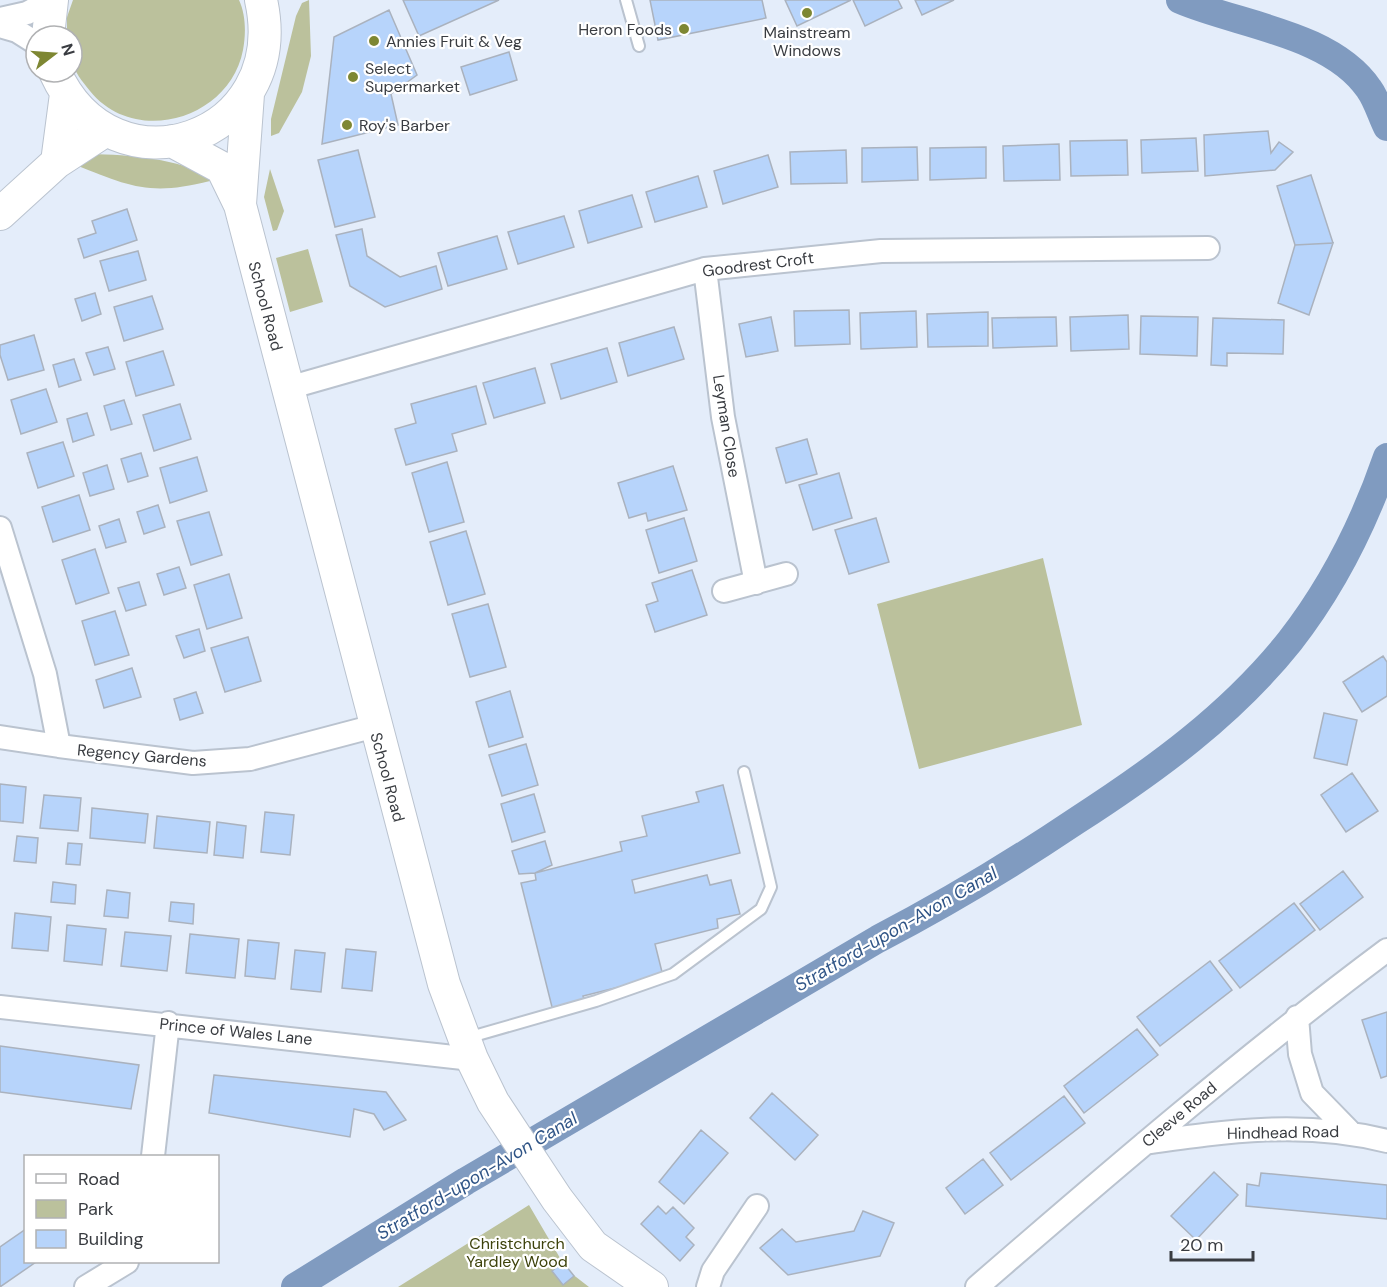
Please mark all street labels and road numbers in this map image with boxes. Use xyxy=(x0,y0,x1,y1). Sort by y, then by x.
street label: Goodrest Croft xyxy=(701,247,815,282)
street label: School Road xyxy=(244,259,288,353)
street label: Leyman Close xyxy=(708,373,745,479)
street label: School Road xyxy=(366,730,410,824)
street label: Regency Gardens xyxy=(76,739,208,772)
street label: Prince of Wales Lane xyxy=(158,1013,313,1050)
street label: Cleeve Road xyxy=(1138,1077,1221,1152)
street label: Hindhead Road xyxy=(1227,1121,1339,1144)

